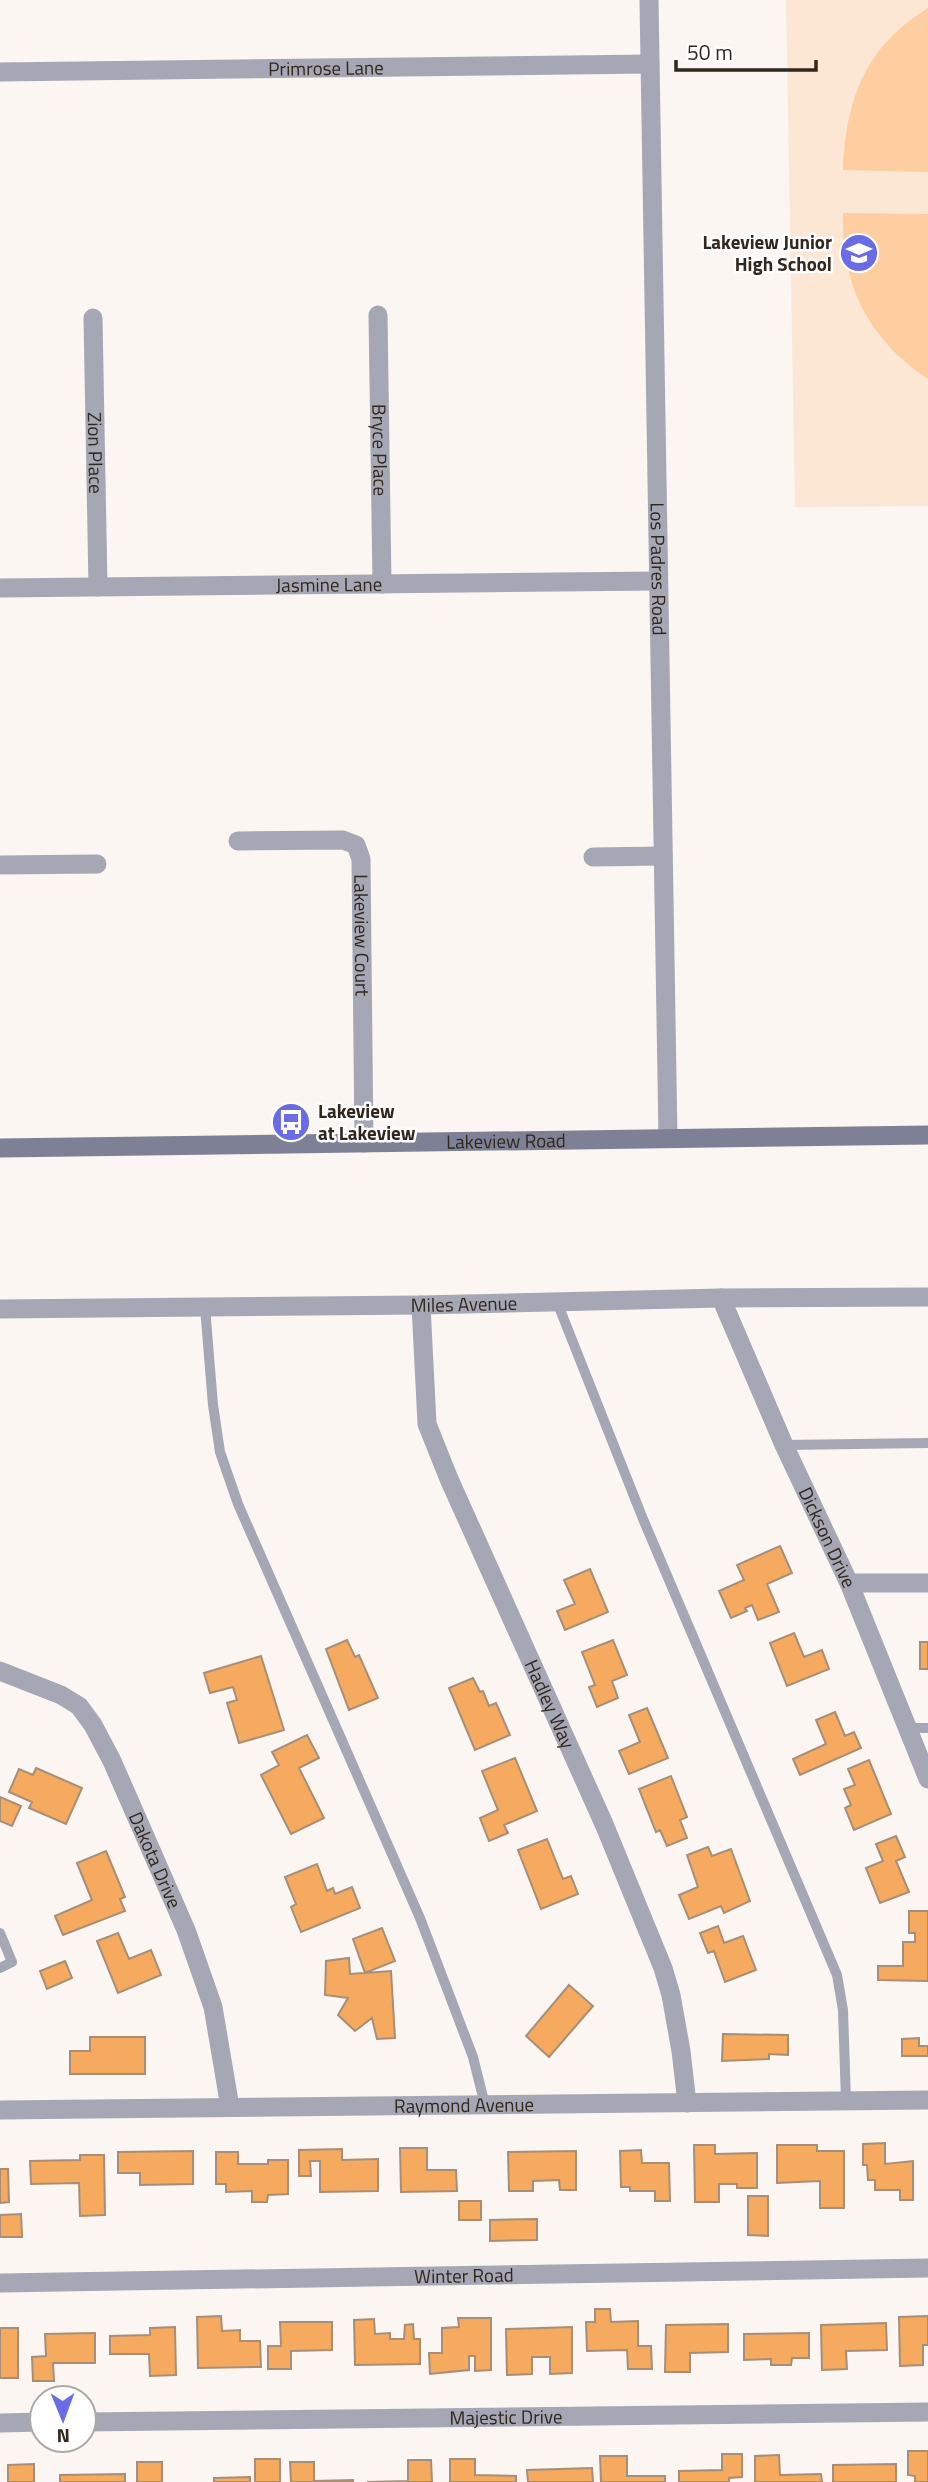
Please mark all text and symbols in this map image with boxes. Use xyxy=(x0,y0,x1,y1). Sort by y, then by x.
scale bar xyxy=(676,28,816,72)
text: 50 m xyxy=(687,36,733,68)
street label: Primrose Lane xyxy=(268,52,384,83)
place label: Lakeview Junior High School xyxy=(702,227,832,278)
school or university icon: Lakeview Junior High School xyxy=(838,232,880,274)
street label: Bryce Place xyxy=(365,404,396,496)
street label: Zion Place xyxy=(81,412,111,494)
street label: Los Padres Road xyxy=(643,502,675,636)
street label: Jasmine Lane xyxy=(276,569,382,599)
street label: Lakeview Court xyxy=(347,874,377,997)
place label: Lakeview at Lakeview xyxy=(318,1096,416,1147)
bus stop icon: Lakeview at Lakeview xyxy=(270,1101,312,1143)
street label: Lakeview Road xyxy=(446,1125,566,1156)
street label: Miles Avenue xyxy=(411,1288,518,1319)
street label: Dickson Drive xyxy=(792,1482,864,1592)
street label: Hadley Way xyxy=(518,1655,583,1753)
street label: Dakota Drive xyxy=(122,1807,190,1913)
street label: Raymond Avenue xyxy=(394,2089,534,2120)
street label: Winter Road xyxy=(414,2260,514,2290)
north arrow xyxy=(28,2384,98,2454)
street label: Majestic Drive xyxy=(449,2401,563,2432)
text: N xyxy=(56,2422,70,2451)

